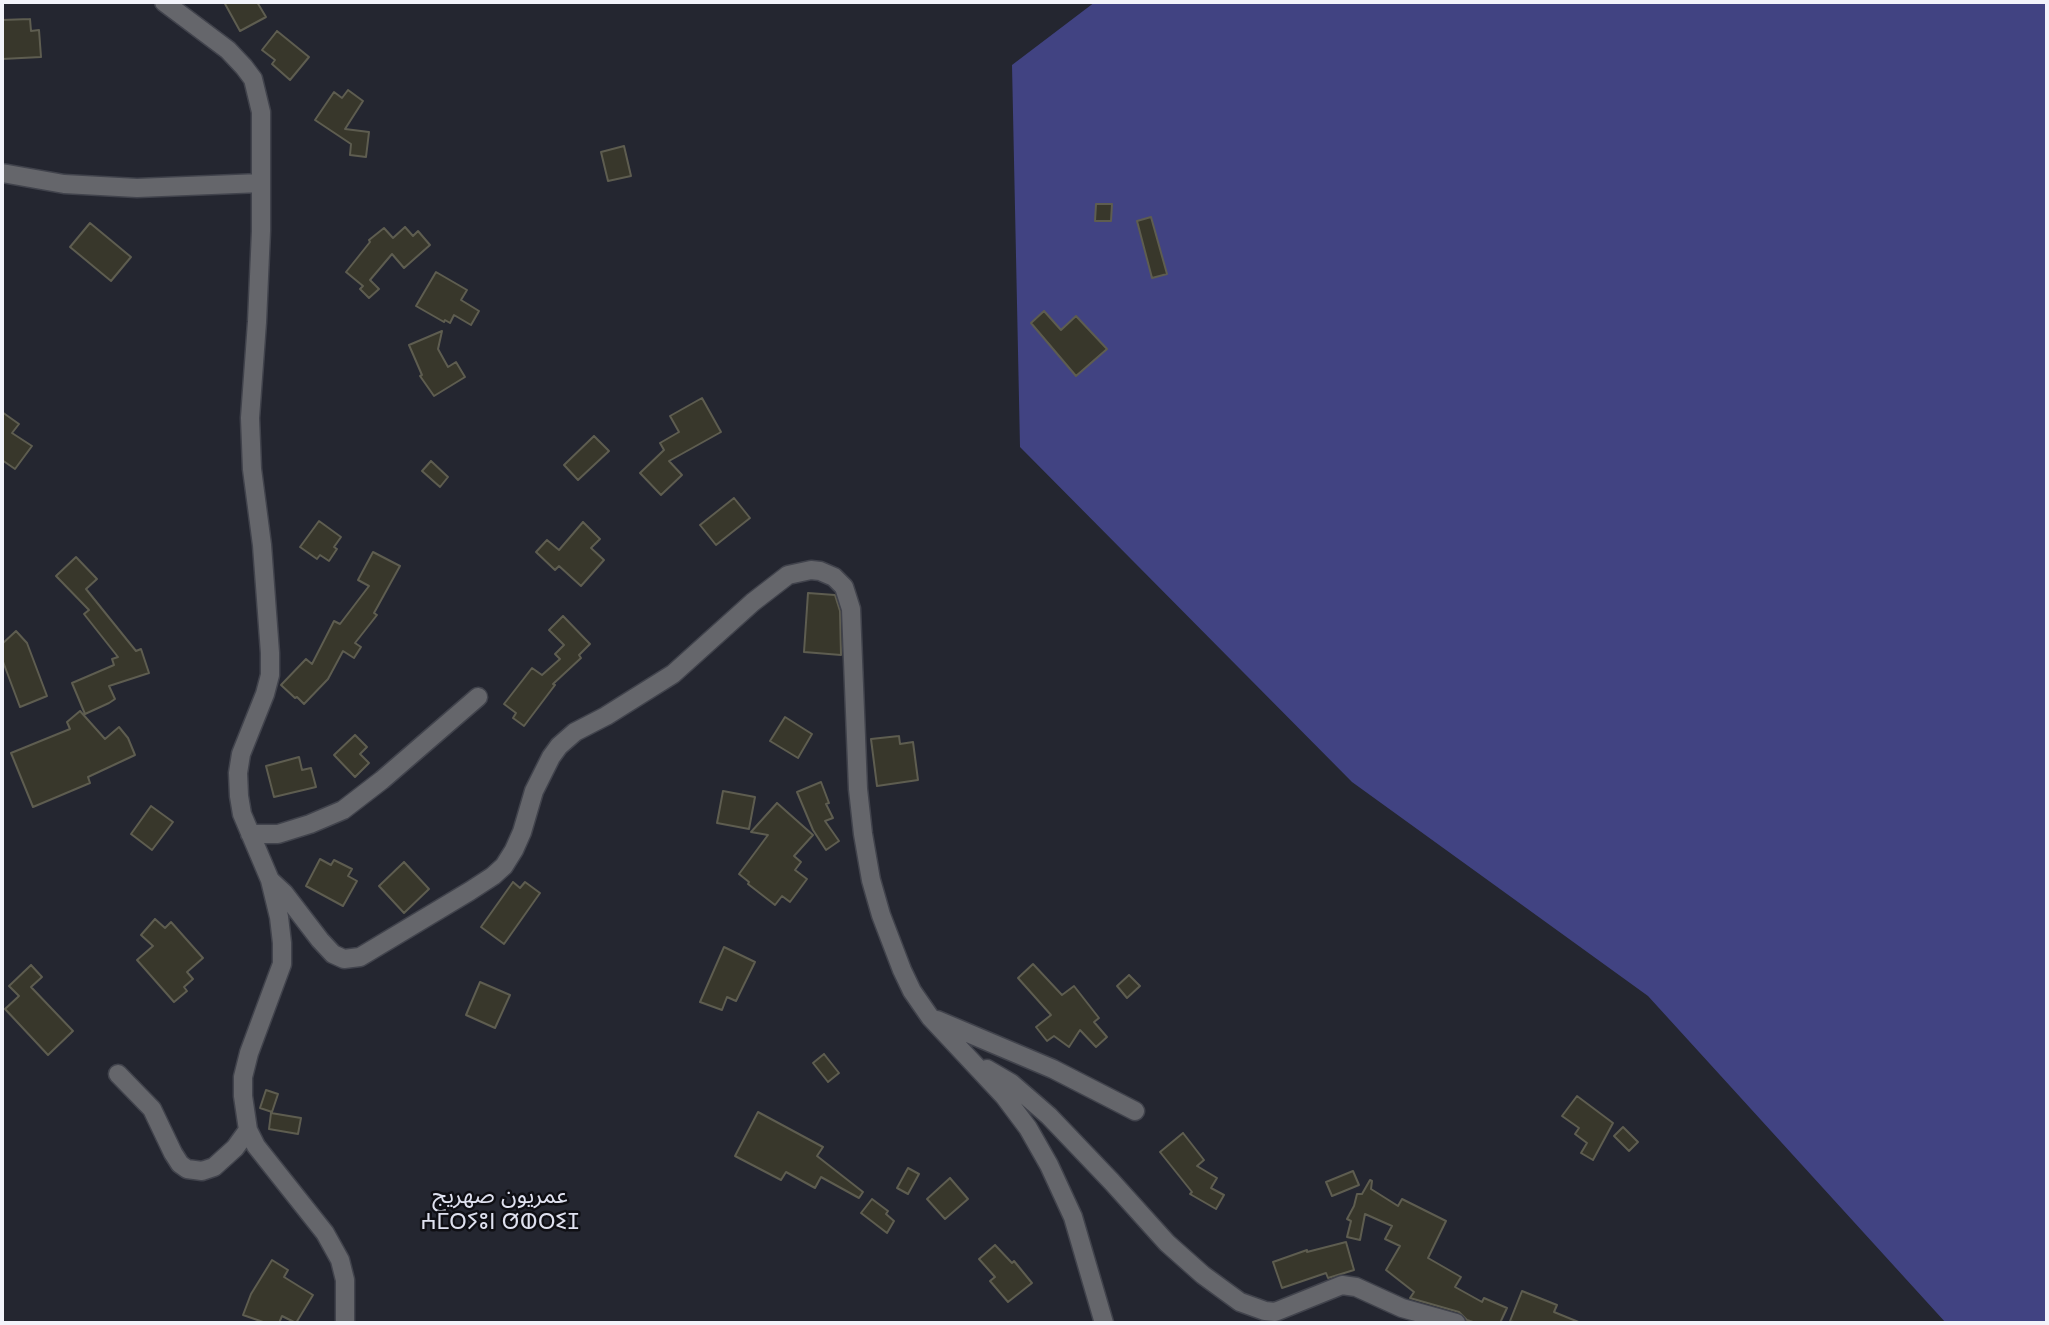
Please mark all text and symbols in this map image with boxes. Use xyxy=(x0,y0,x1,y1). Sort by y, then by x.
district label: عمريون صهريج ⵄⵎⵔⵢⵓⵏ ⵚⵀⵔⵉⵊ xyxy=(421,1183,579,1237)

